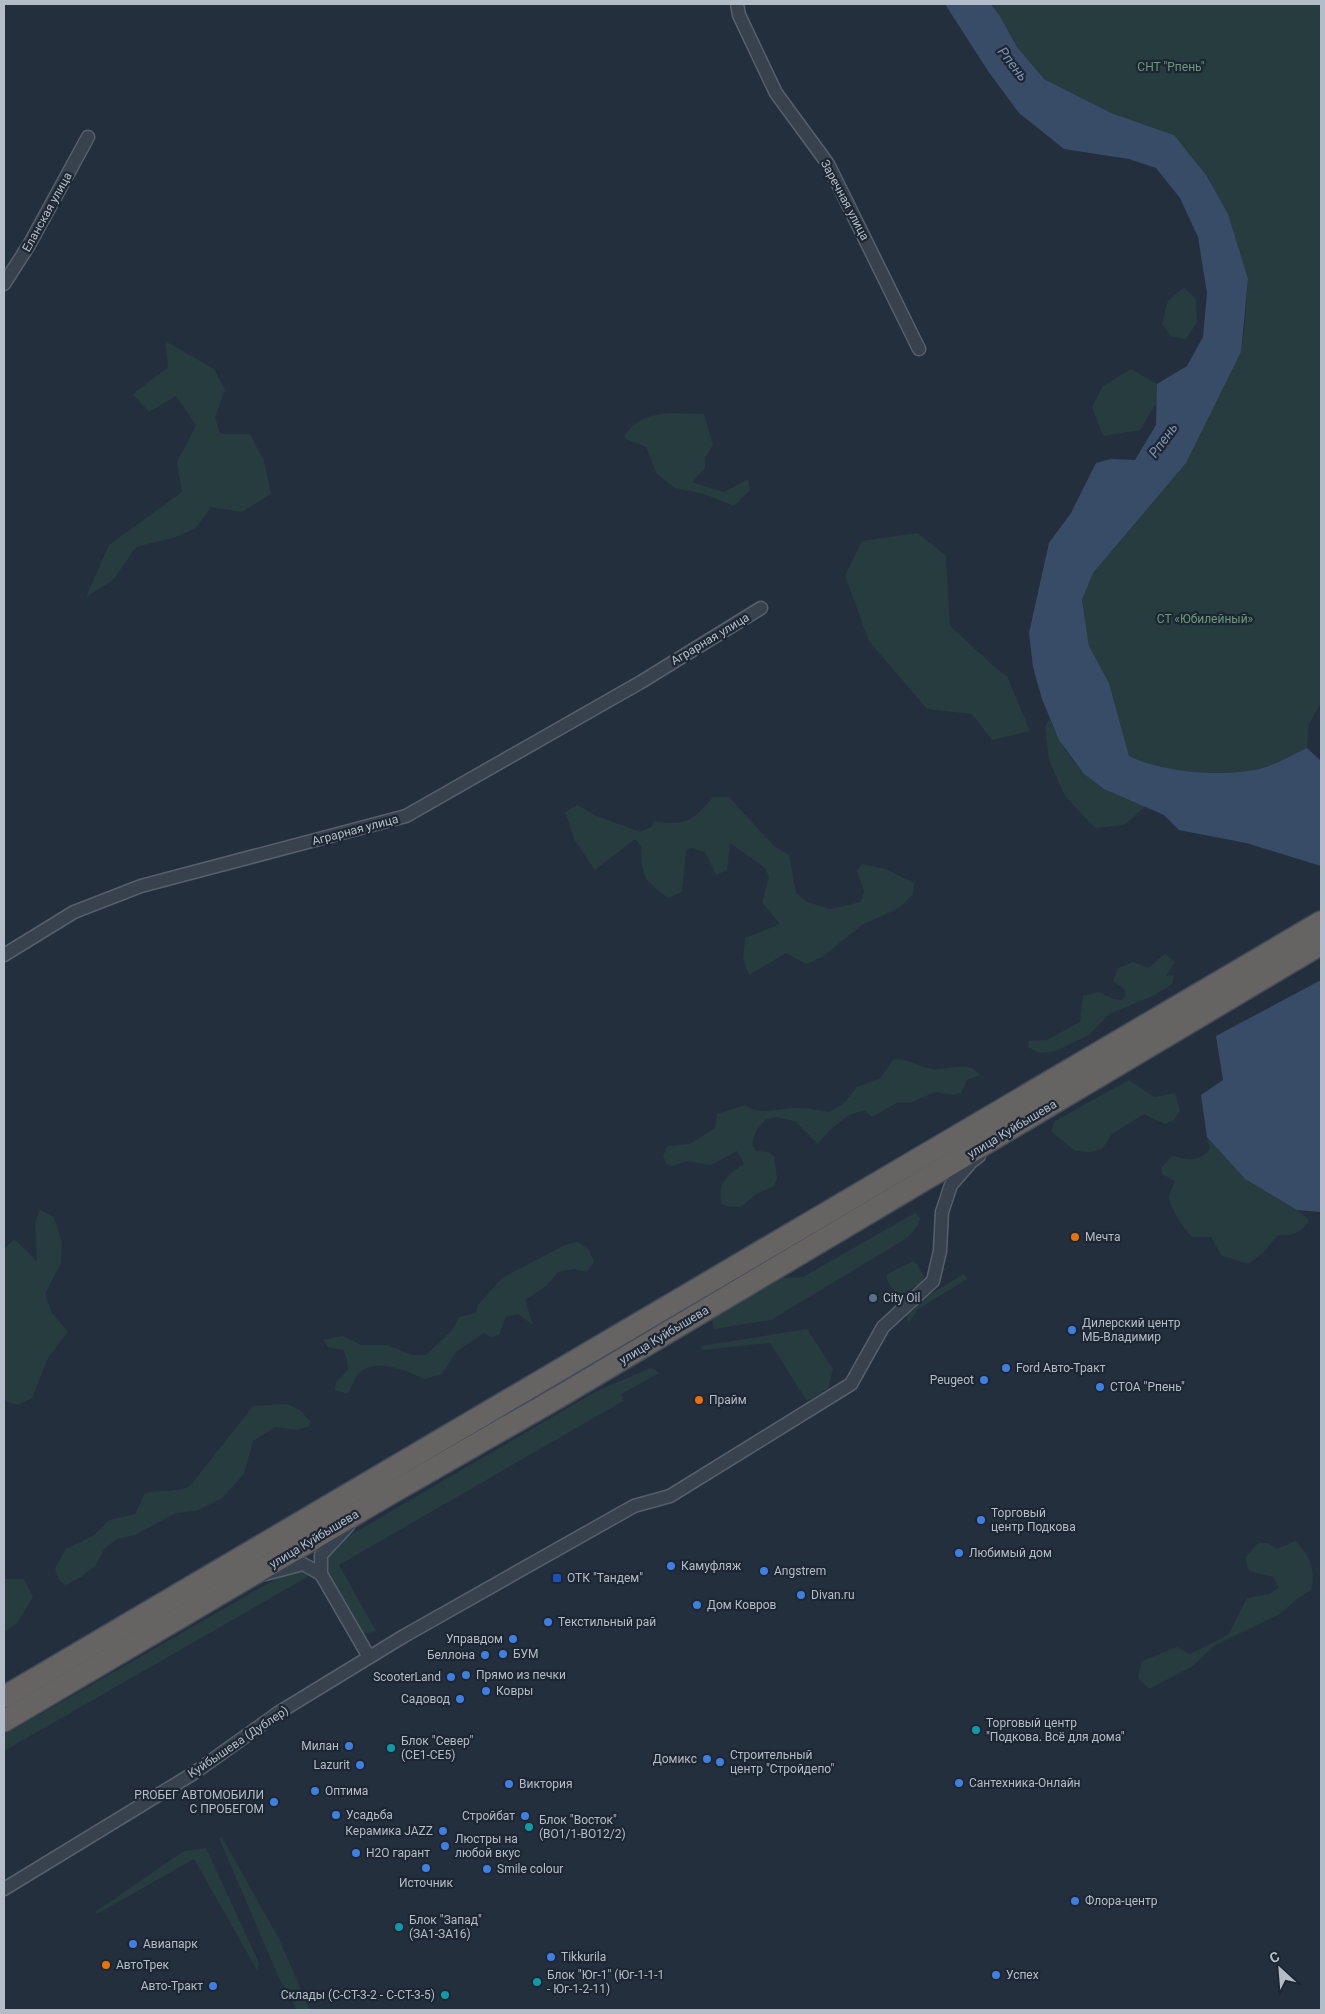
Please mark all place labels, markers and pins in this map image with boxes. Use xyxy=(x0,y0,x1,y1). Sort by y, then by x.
place label: Мечта xyxy=(1085,1230,1121,1244)
marker: Мечта xyxy=(1069,1231,1081,1243)
place label: City Oil xyxy=(883,1291,920,1305)
marker: City Oil xyxy=(867,1292,879,1304)
place label: Дилерский центр МБ-Владимир xyxy=(1082,1316,1181,1344)
marker: Дилерский центр МБ-Владимир xyxy=(1066,1324,1078,1336)
place label: Ford Авто-Тракт xyxy=(1016,1361,1106,1375)
marker: Ford Авто-Тракт xyxy=(1000,1362,1012,1374)
place label: Peugeot xyxy=(930,1373,974,1387)
marker: Peugeot xyxy=(978,1374,990,1386)
place label: СТОА "Рпень" xyxy=(1110,1380,1185,1394)
marker: СТОА "Рпень" xyxy=(1094,1381,1106,1393)
place label: Прайм xyxy=(709,1393,747,1407)
marker: Прайм xyxy=(693,1394,705,1406)
place label: Торговый центр Подкова xyxy=(991,1506,1076,1534)
marker: Торговый центр Подкова xyxy=(975,1514,987,1526)
place label: Любимый дом xyxy=(969,1546,1052,1560)
marker: Любимый дом xyxy=(953,1547,965,1559)
place label: Камуфляж xyxy=(681,1559,742,1573)
marker: Камуфляж xyxy=(665,1560,677,1572)
place label: Angstrem xyxy=(774,1564,826,1578)
marker: Angstrem xyxy=(758,1565,770,1577)
place label: ОТК "Тандем" xyxy=(567,1571,643,1585)
marker: ОТК "Тандем" xyxy=(551,1572,563,1584)
place label: Divan.ru xyxy=(811,1588,855,1602)
marker: Divan.ru xyxy=(795,1589,807,1601)
place label: Дом Ковров xyxy=(707,1598,777,1612)
marker: Дом Ковров xyxy=(691,1599,703,1611)
place label: Текстильный рай xyxy=(558,1615,656,1629)
marker: Текстильный рай xyxy=(542,1616,554,1628)
place label: Управдом xyxy=(446,1632,503,1646)
marker: Управдом xyxy=(507,1633,519,1645)
place label: БУМ xyxy=(513,1647,538,1661)
place label: Беллона xyxy=(427,1648,475,1662)
marker: БУМ xyxy=(497,1648,509,1660)
marker: Беллона xyxy=(479,1649,491,1661)
place label: Прямо из печки xyxy=(476,1668,566,1682)
marker: Прямо из печки xyxy=(460,1669,472,1681)
place label: ScooterLand xyxy=(373,1670,441,1684)
marker: ScooterLand xyxy=(445,1671,457,1683)
place label: Ковры xyxy=(496,1684,533,1698)
marker: Ковры xyxy=(480,1685,492,1697)
place label: Садовод xyxy=(401,1692,450,1706)
marker: Садовод xyxy=(454,1693,466,1705)
place label: Торговый центр "Подкова. Всё для дома" xyxy=(986,1716,1125,1744)
marker: Торговый центр "Подкова. Всё для дома" xyxy=(970,1724,982,1736)
place label: Блок "Север" (СЕ1-СЕ5) xyxy=(401,1734,474,1762)
place label: Милан xyxy=(301,1739,339,1753)
marker: Милан xyxy=(343,1740,355,1752)
marker: Блок "Север" (СЕ1-СЕ5) xyxy=(385,1742,397,1754)
place label: Строительный центр "Стройдепо" xyxy=(730,1748,834,1776)
place label: Домикс xyxy=(653,1752,697,1766)
marker: Домикс xyxy=(701,1753,713,1765)
marker: Строительный центр "Стройдепо" xyxy=(714,1756,726,1768)
place label: Lazurit xyxy=(314,1758,350,1772)
marker: Lazurit xyxy=(354,1759,366,1771)
place label: Сантехника-Онлайн xyxy=(969,1776,1081,1790)
place label: Виктория xyxy=(519,1777,573,1791)
marker: Сантехника-Онлайн xyxy=(953,1777,965,1789)
marker: Виктория xyxy=(503,1778,515,1790)
place label: Оптима xyxy=(325,1784,368,1798)
marker: Оптима xyxy=(309,1785,321,1797)
place label: PROБЕГ АВТОМОБИЛИ С ПРОБЕГОМ xyxy=(134,1788,264,1816)
marker: PROБЕГ АВТОМОБИЛИ С ПРОБЕГОМ xyxy=(268,1796,280,1808)
place label: Усадьба xyxy=(346,1808,393,1822)
marker: Усадьба xyxy=(330,1809,342,1821)
place label: Стройбат xyxy=(462,1809,515,1823)
marker: Стройбат xyxy=(519,1810,531,1822)
place label: Блок "Восток" (ВО1/1-ВО12/2) xyxy=(539,1813,626,1841)
marker: Блок "Восток" (ВО1/1-ВО12/2) xyxy=(523,1821,535,1833)
place label: Керамика JAZZ xyxy=(345,1824,433,1838)
marker: Керамика JAZZ xyxy=(437,1825,449,1837)
place label: Люстры на любой вкус xyxy=(455,1832,520,1860)
marker: Люстры на любой вкус xyxy=(439,1840,451,1852)
place label: H2O гарант xyxy=(366,1846,430,1860)
marker: H2O гарант xyxy=(350,1847,362,1859)
marker: Источник xyxy=(420,1862,432,1874)
place label: Smile colour xyxy=(497,1862,563,1876)
marker: Smile colour xyxy=(481,1863,493,1875)
place label: Источник xyxy=(399,1876,454,1890)
place label: Флора-центр xyxy=(1085,1894,1158,1908)
marker: Флора-центр xyxy=(1069,1895,1081,1907)
place label: Блок "Запад" (ЗА1-ЗА16) xyxy=(409,1913,482,1941)
marker: Блок "Запад" (ЗА1-ЗА16) xyxy=(393,1921,405,1933)
place label: Авиапарк xyxy=(143,1937,198,1951)
marker: Авиапарк xyxy=(127,1938,139,1950)
place label: Tikkurila xyxy=(561,1950,606,1964)
marker: Tikkurila xyxy=(545,1951,557,1963)
place label: АвтоТрек xyxy=(116,1958,170,1972)
marker: АвтоТрек xyxy=(100,1959,112,1971)
place label: Блок "Юг-1" (Юг-1-1-1 - Юг-1-2-11) xyxy=(547,1968,664,1996)
place label: Успех xyxy=(1006,1968,1039,1982)
marker: Успех xyxy=(990,1969,1002,1981)
marker: Блок "Юг-1" (Юг-1-1-1 - Юг-1-2-11) xyxy=(531,1976,543,1988)
place label: Авто-Тракт xyxy=(141,1979,203,1993)
marker: Авто-Тракт xyxy=(207,1980,219,1992)
place label: Склады (С-СТ-3-2 - С-СТ-3-5) xyxy=(281,1988,435,2002)
marker: Склады (С-СТ-3-2 - С-СТ-3-5) xyxy=(439,1989,451,2001)

